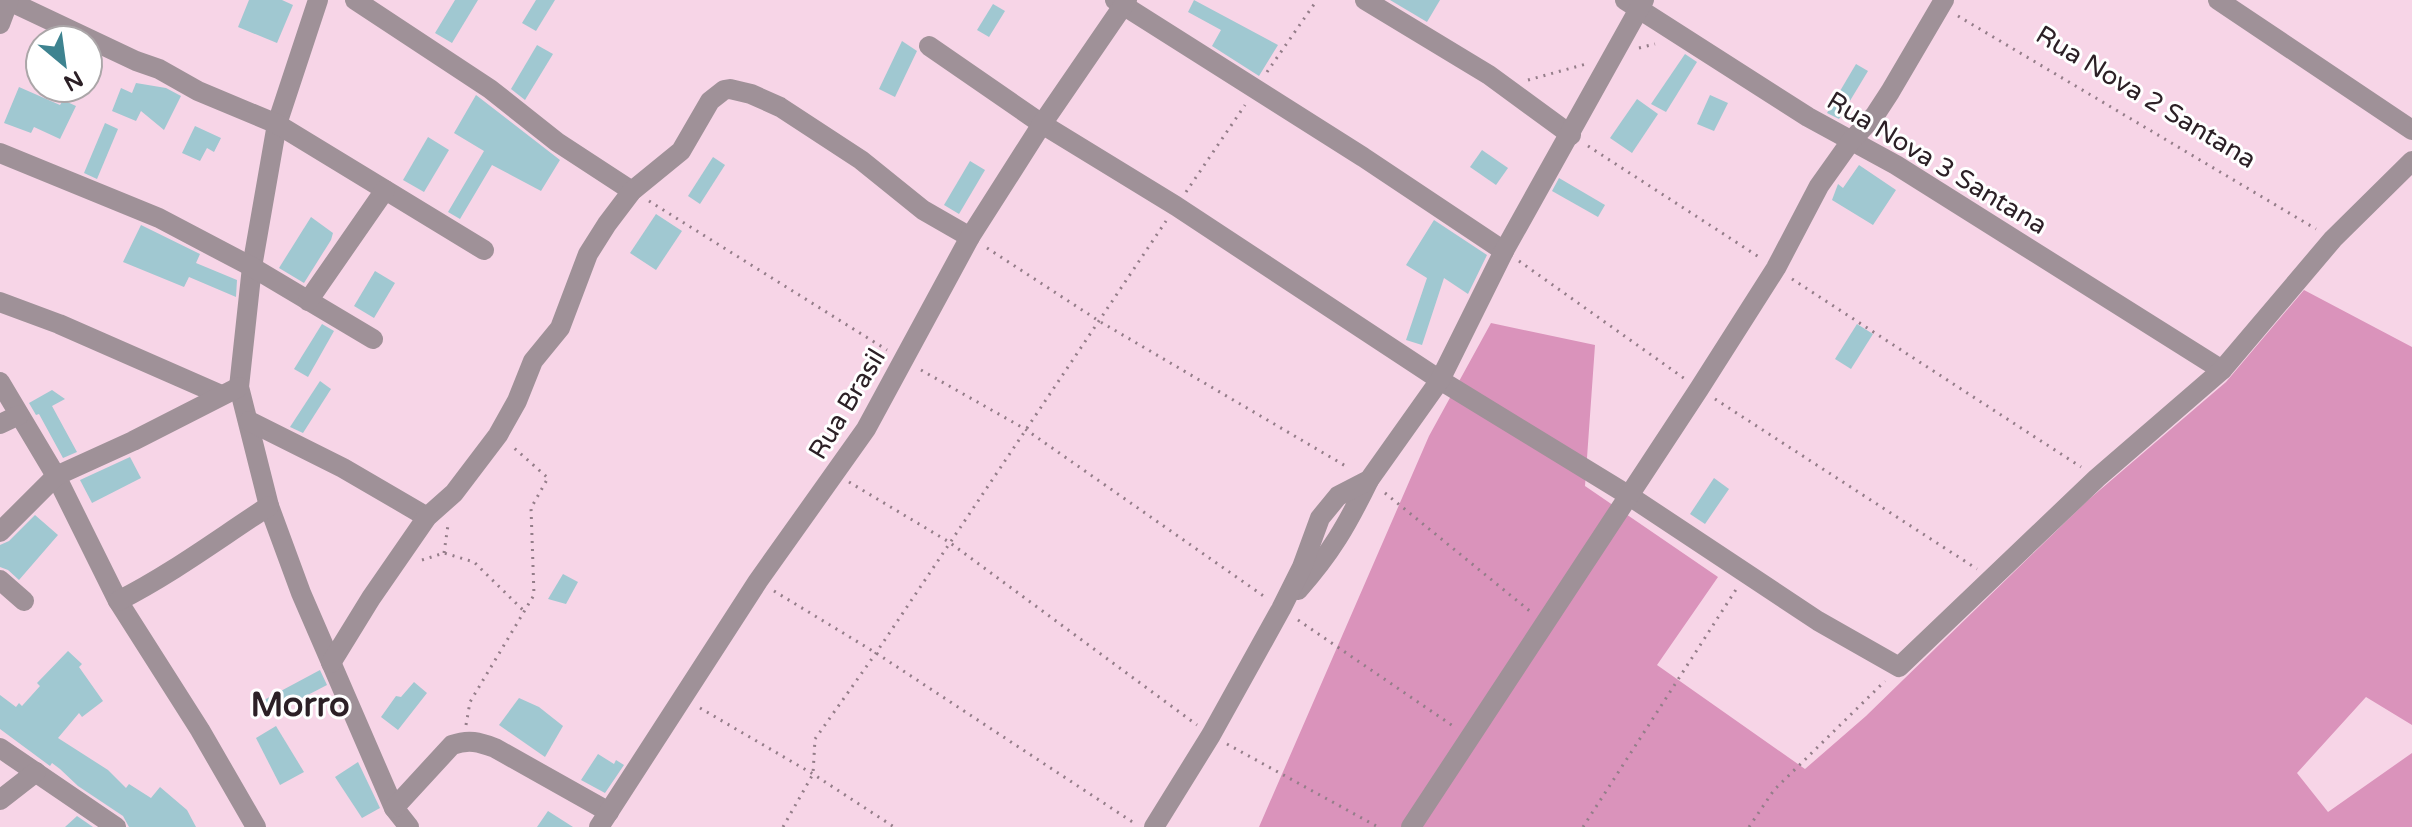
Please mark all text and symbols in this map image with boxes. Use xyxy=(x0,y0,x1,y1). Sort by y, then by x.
street label: Rua Nova 2 Santana xyxy=(2030,19,2262,175)
north arrow xyxy=(24,24,104,104)
text: N xyxy=(59,65,87,96)
street label: Rua Nova 3 Santana xyxy=(1821,85,2053,241)
street label: Rua Brasil xyxy=(802,343,892,465)
district label: Morro xyxy=(250,685,350,726)

